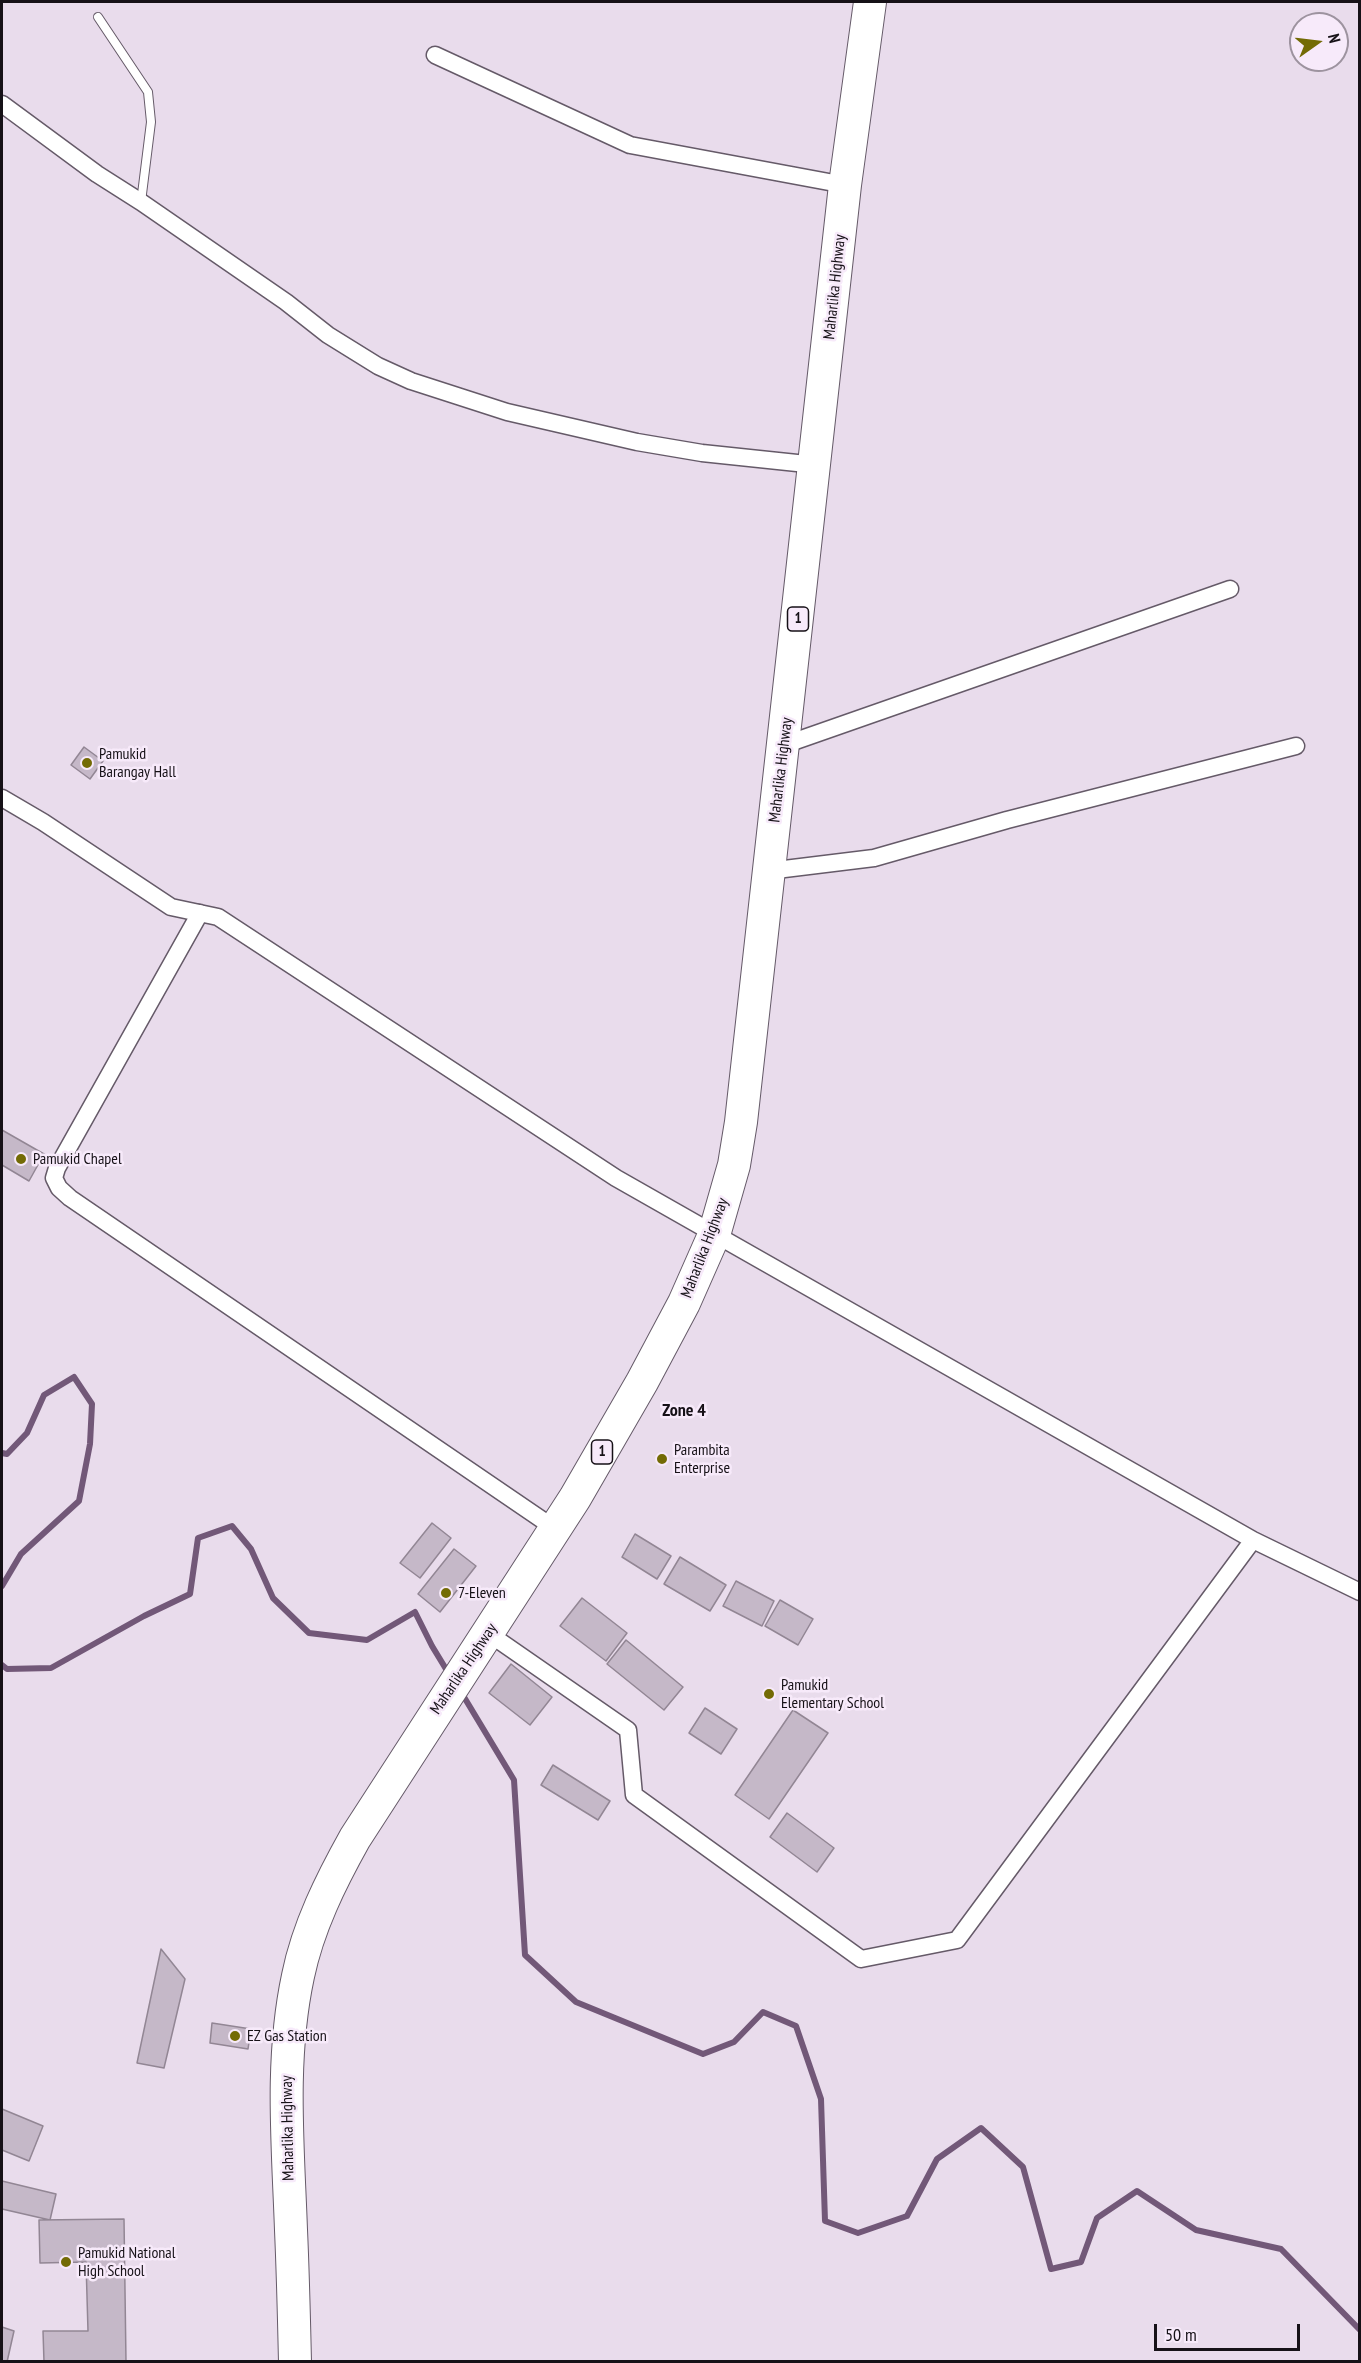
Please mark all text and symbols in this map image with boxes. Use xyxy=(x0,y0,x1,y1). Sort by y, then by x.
north arrow xyxy=(1289,12,1349,72)
text: N xyxy=(1324,32,1345,45)
street label: Maharlika Highway xyxy=(820,234,850,340)
road number: 1 xyxy=(788,607,808,631)
street label: Maharlika Highway xyxy=(765,716,797,824)
place label: Pamukid Barangay Hall xyxy=(99,744,176,782)
marker: Pamukid Barangay Hall xyxy=(80,756,94,770)
place label: Pamukid Chapel xyxy=(33,1149,122,1169)
marker: Pamukid Chapel xyxy=(14,1152,28,1166)
street label: Maharlika Highway xyxy=(677,1195,733,1301)
district label: Zone 4 xyxy=(662,1400,706,1422)
road number: 1 xyxy=(592,1440,612,1464)
place label: Parambita Enterprise xyxy=(674,1440,730,1478)
marker: Parambita Enterprise xyxy=(655,1452,669,1466)
place label: 7-Eleven xyxy=(458,1583,506,1603)
marker: 7-Eleven xyxy=(439,1586,453,1600)
street label: Maharlika Highway xyxy=(427,1620,501,1718)
place label: Pamukid Elementary School xyxy=(781,1675,884,1713)
marker: Pamukid Elementary School xyxy=(762,1687,776,1701)
place label: EZ Gas Station xyxy=(247,2026,327,2046)
marker: EZ Gas Station xyxy=(228,2029,242,2043)
street label: Maharlika Highway xyxy=(277,2075,299,2181)
place label: Pamukid National High School xyxy=(78,2243,175,2281)
marker: Pamukid National High School xyxy=(59,2255,73,2269)
scale bar xyxy=(1157,2312,1302,2350)
text: 50 m xyxy=(1165,2323,1197,2346)

